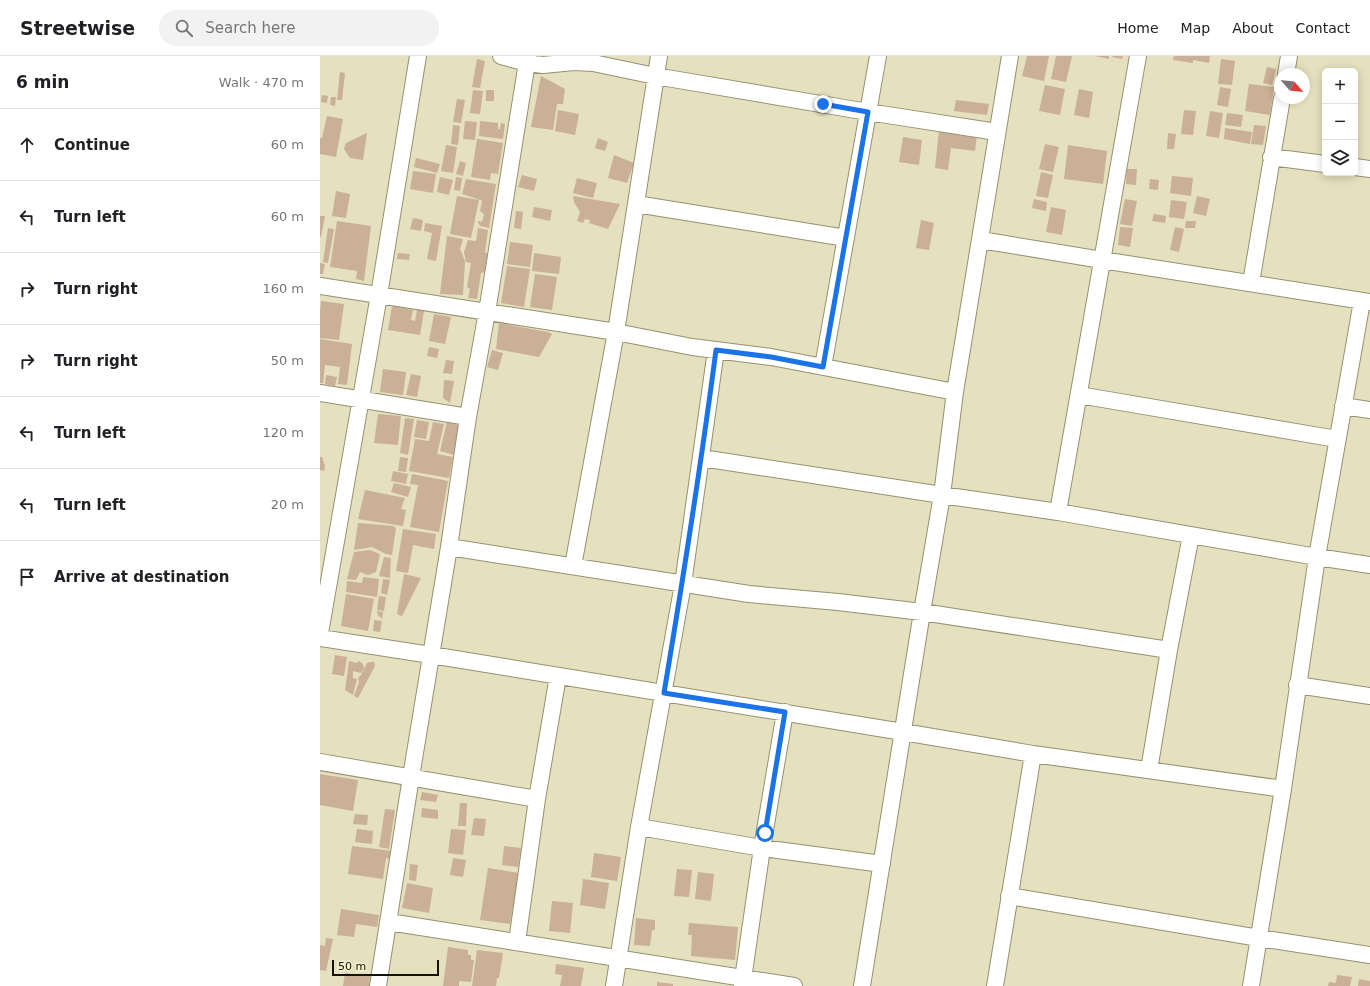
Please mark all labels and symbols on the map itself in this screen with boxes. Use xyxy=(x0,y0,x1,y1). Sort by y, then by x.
north arrow xyxy=(1274,68,1310,104)
route end xyxy=(814,95,832,113)
route start xyxy=(756,824,774,842)
scale bar xyxy=(332,958,439,977)

